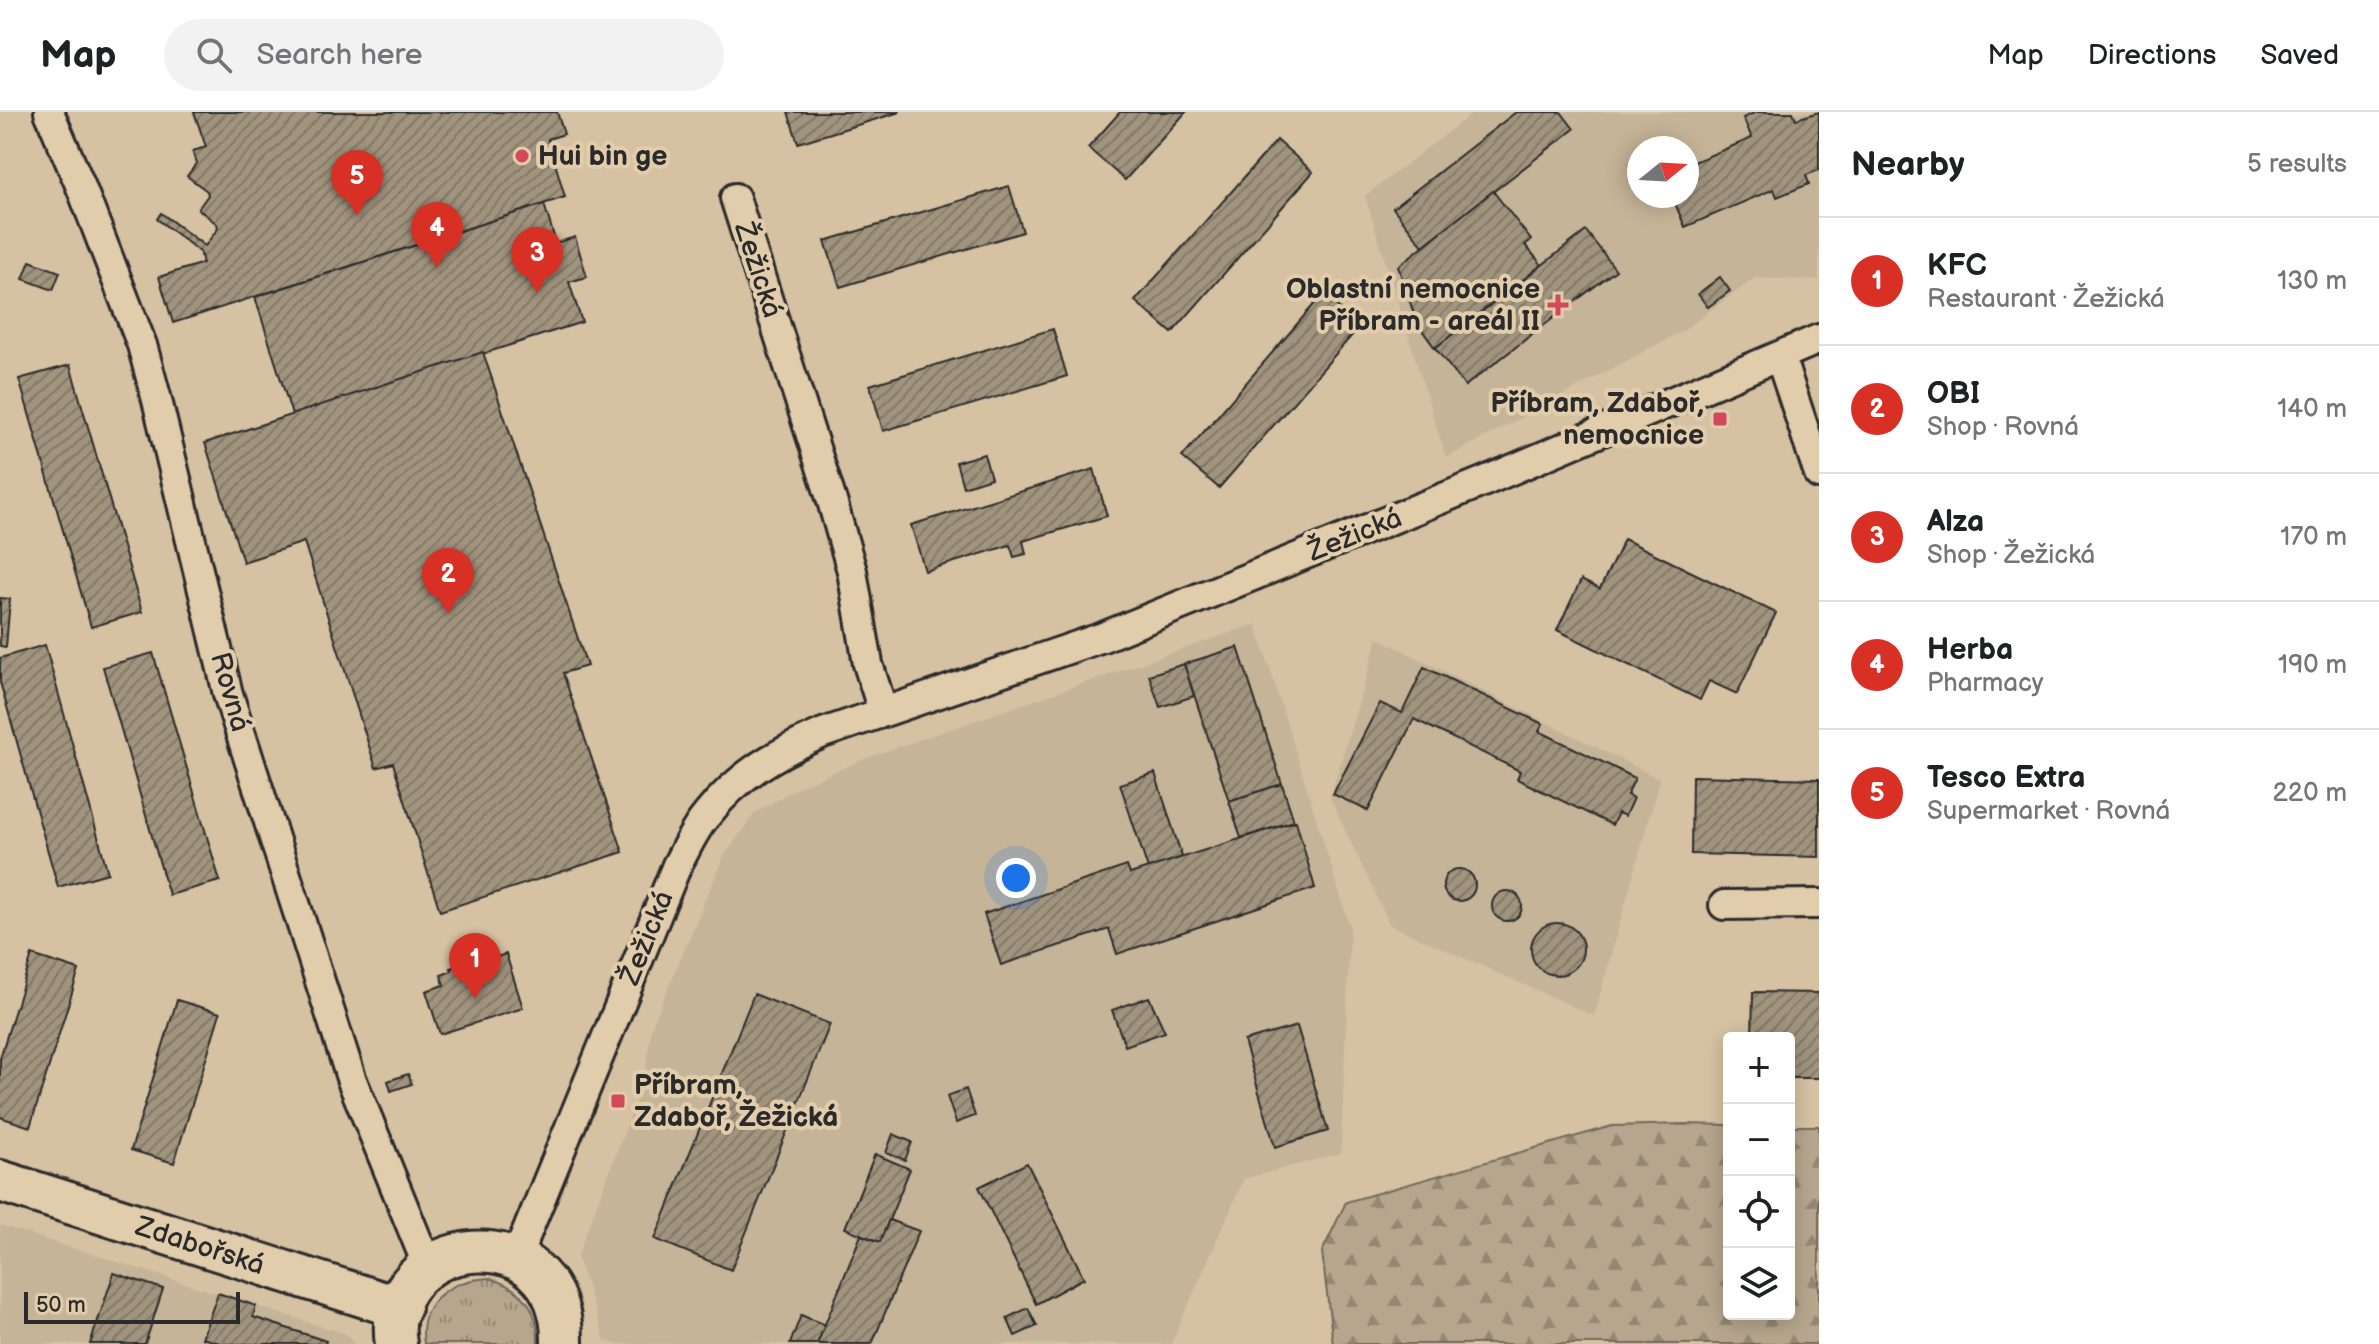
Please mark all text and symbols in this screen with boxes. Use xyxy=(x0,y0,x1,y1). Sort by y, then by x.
search box xyxy=(164,19,724,91)
text: Map xyxy=(40,33,116,78)
icon: search xyxy=(192,33,236,77)
text: Search here xyxy=(256,37,423,73)
text: Map xyxy=(1987,39,2044,72)
text: Directions xyxy=(2088,39,2216,72)
text: Saved xyxy=(2260,39,2339,72)
north arrow xyxy=(1627,136,1699,208)
place label: Hui bin ge xyxy=(538,140,667,173)
text: Nearby xyxy=(1851,144,1965,185)
marker: Hui bin ge xyxy=(513,147,531,165)
text: 5 results xyxy=(2247,149,2347,180)
pin: 5 xyxy=(331,150,383,216)
pin: 4 xyxy=(411,202,463,268)
street label: Žežická xyxy=(727,217,790,322)
pin: 3 xyxy=(511,227,563,293)
text: KFC xyxy=(1927,248,1987,284)
text: 1 xyxy=(1872,266,1882,297)
text: 130 m xyxy=(2277,266,2347,297)
place label: Oblastní nemocnice Příbram - areál II xyxy=(1286,273,1540,338)
text: Restaurant · Žežická xyxy=(1927,284,2165,315)
marker: Oblastní nemocnice Příbram - areál II xyxy=(1547,294,1569,316)
text: OBI xyxy=(1927,376,1980,412)
place label: Příbram, Zdaboř, nemocnice xyxy=(1491,387,1704,452)
text: 2 xyxy=(1869,394,1885,425)
text: 140 m xyxy=(2277,394,2347,425)
marker: Příbram, Zdaboř, nemocnice xyxy=(1711,410,1729,428)
text: Shop · Rovná xyxy=(1927,412,2079,443)
street label: Žežická xyxy=(1302,500,1407,569)
text: Alza xyxy=(1927,504,1984,540)
text: 3 xyxy=(1869,522,1885,553)
text: 170 m xyxy=(2280,522,2347,553)
text: Shop · Žežická xyxy=(1927,540,2095,571)
pin: 2 xyxy=(422,548,474,614)
text: Herba xyxy=(1927,632,2013,668)
street label: Rovná xyxy=(203,649,257,735)
text: 4 xyxy=(1869,650,1885,681)
text: 190 m xyxy=(2278,650,2347,681)
text: Pharmacy xyxy=(1927,668,2043,699)
text: Tesco Extra xyxy=(1927,760,2086,796)
text: 5 xyxy=(1869,778,1885,809)
text: 220 m xyxy=(2273,778,2347,809)
text: Supermarket · Rovná xyxy=(1927,796,2170,827)
your location xyxy=(996,858,1036,898)
street label: Žežická xyxy=(612,886,681,991)
pin: 1 xyxy=(449,933,501,999)
map controls xyxy=(1723,1032,1795,1320)
button: + xyxy=(1723,1032,1795,1104)
place label: Příbram, Zdaboř, Žežická xyxy=(634,1069,838,1134)
marker: Příbram, Zdaboř, Žežická xyxy=(609,1092,627,1110)
button: − xyxy=(1723,1104,1795,1176)
button: locate xyxy=(1723,1176,1795,1248)
street label: Zdabořská xyxy=(131,1209,269,1282)
button: layers xyxy=(1723,1248,1795,1320)
scale bar xyxy=(24,1288,240,1324)
text: 50 m xyxy=(36,1292,86,1319)

